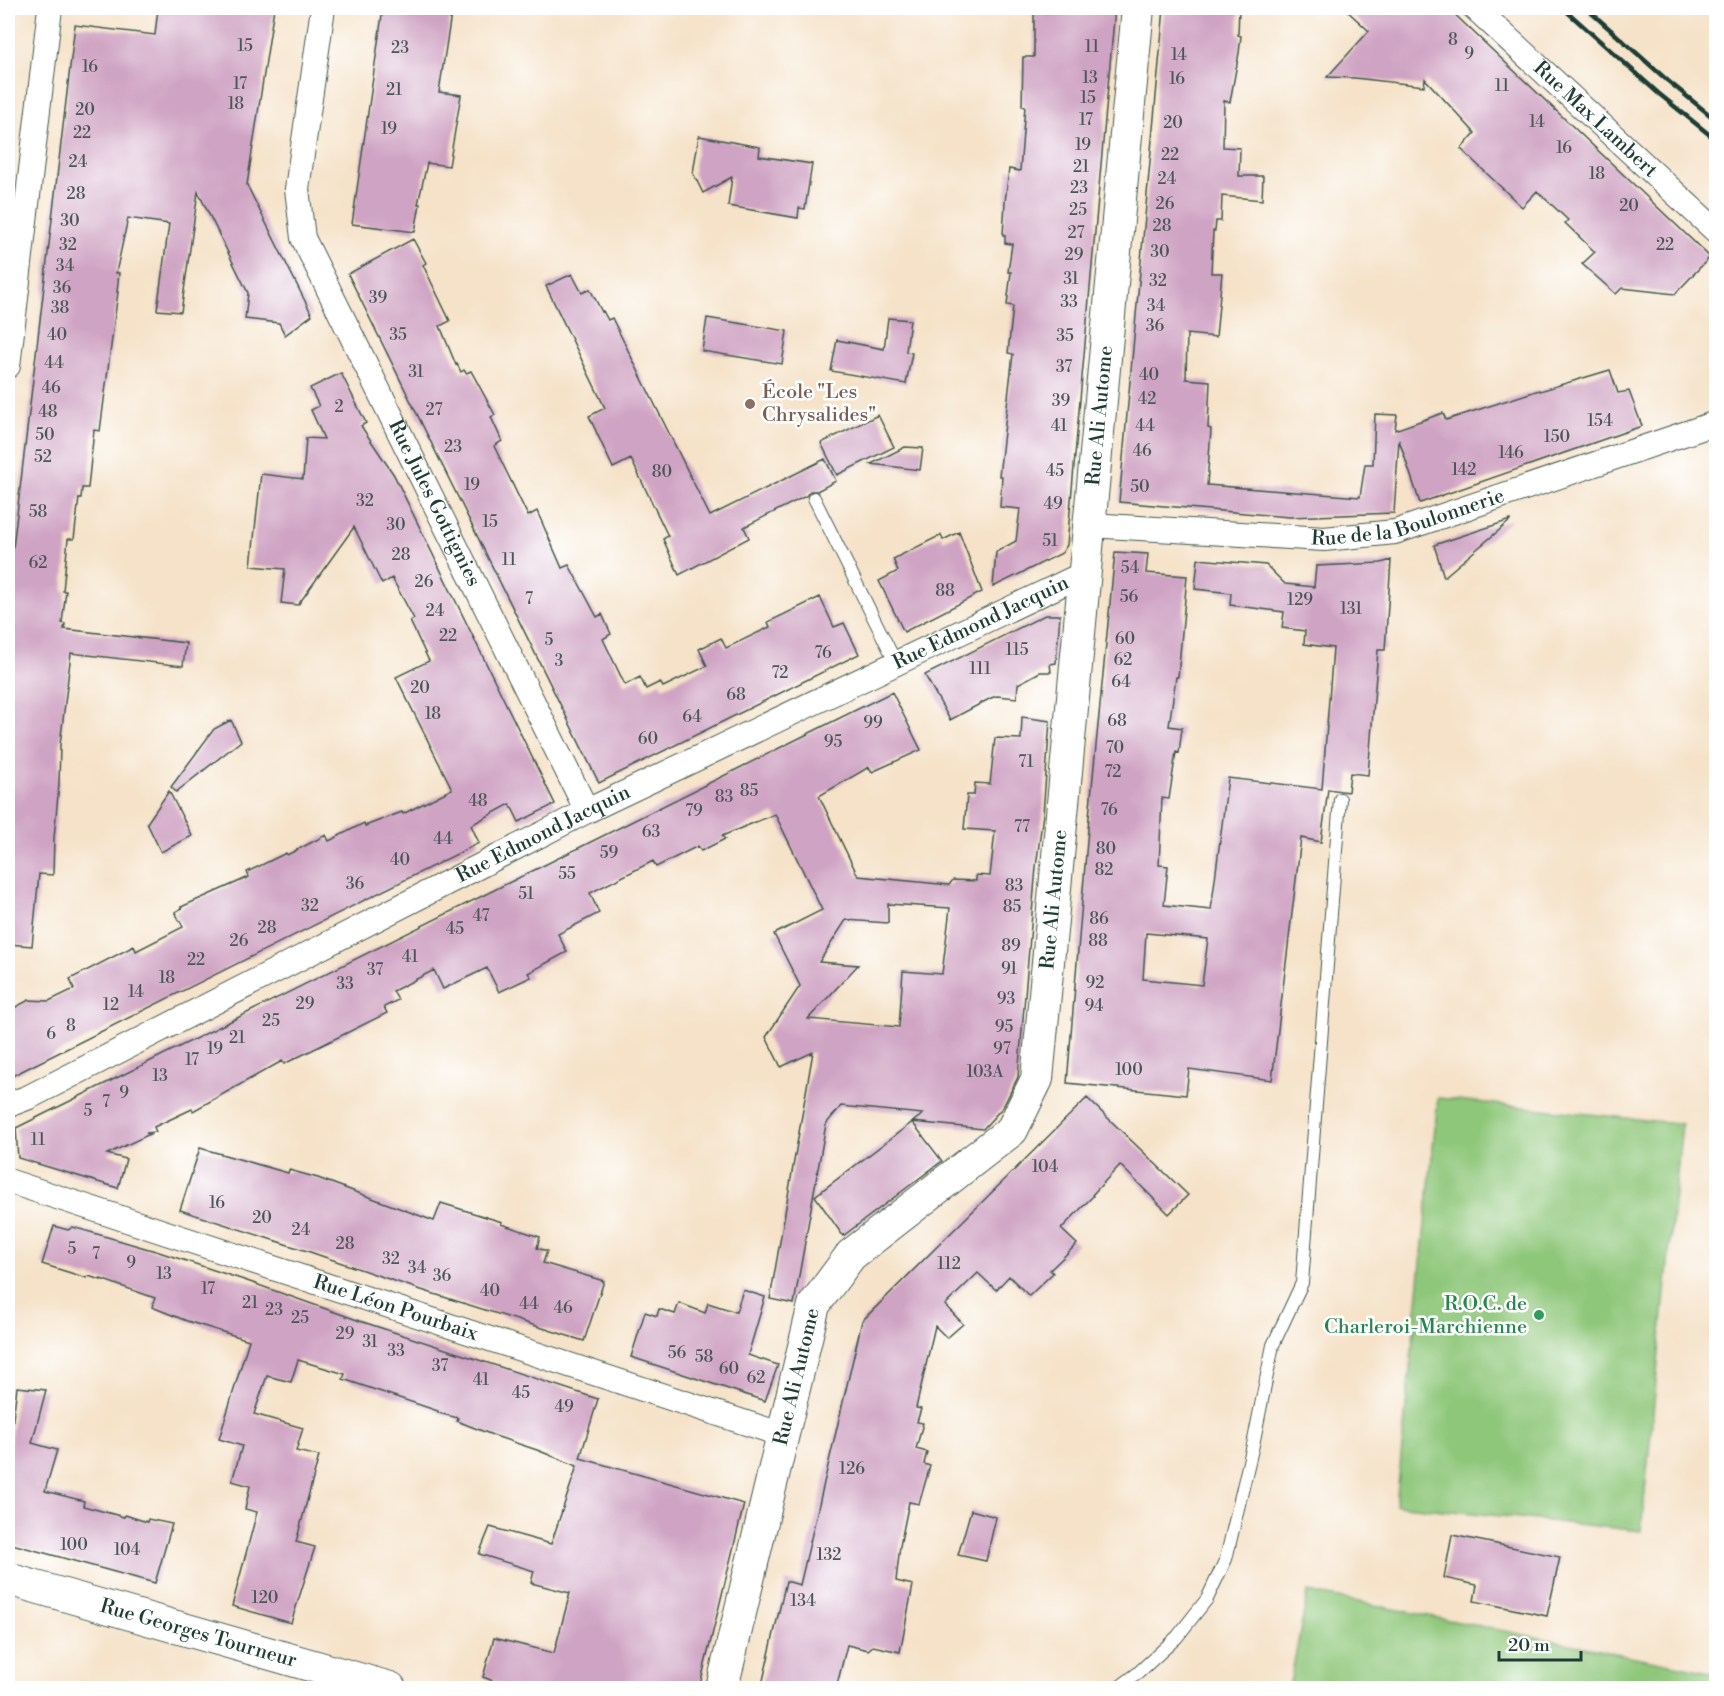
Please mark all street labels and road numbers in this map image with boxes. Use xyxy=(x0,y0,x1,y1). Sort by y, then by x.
street label: Rue Max Lambert xyxy=(1528,56,1663,183)
street label: Rue Ali Autome xyxy=(1081,345,1119,487)
street label: Rue Jules Gottignies xyxy=(383,416,486,590)
street label: Rue de la Boulonnerie xyxy=(1310,483,1508,552)
street label: Rue Edmond Jacquin xyxy=(889,570,1073,675)
street label: Rue Edmond Jacquin xyxy=(452,780,634,888)
street label: Rue Ali Autome xyxy=(1035,828,1073,971)
street label: Rue Léon Pourbaix xyxy=(310,1269,482,1347)
street label: Rue Ali Autome xyxy=(768,1306,825,1448)
street label: Rue Georges Tourneur xyxy=(97,1593,300,1673)

